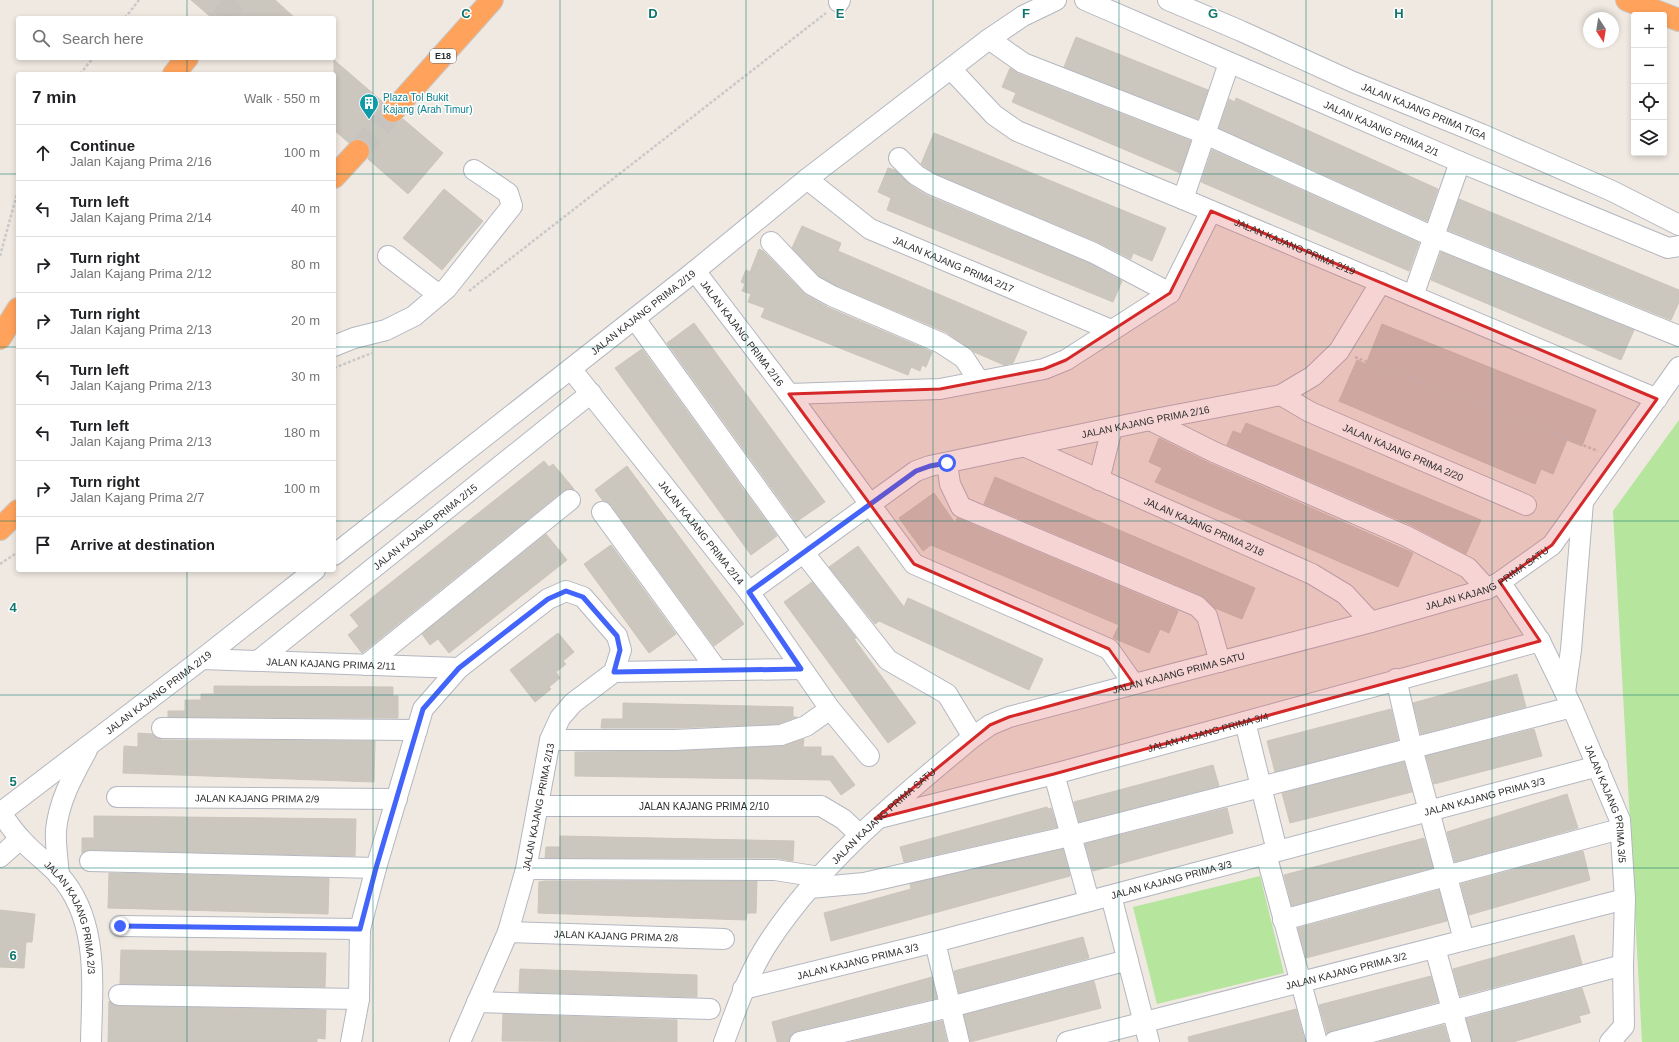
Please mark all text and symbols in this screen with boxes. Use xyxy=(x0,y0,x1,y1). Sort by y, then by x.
text: C xyxy=(461,6,471,21)
text: D xyxy=(648,6,658,21)
text: E xyxy=(836,6,845,21)
text: F xyxy=(1022,6,1030,21)
text: G xyxy=(1208,6,1218,21)
text: H xyxy=(1394,6,1404,21)
north arrow xyxy=(1583,12,1619,48)
map controls xyxy=(1631,12,1667,156)
button: + xyxy=(1631,12,1667,48)
search box xyxy=(16,16,336,60)
icon: search xyxy=(30,27,52,49)
text: Search here xyxy=(62,30,144,47)
button: − xyxy=(1631,48,1667,84)
road number: E18 xyxy=(430,49,456,63)
street label: JALAN KAJANG PRIMA TIGA xyxy=(1360,81,1488,142)
button: locate xyxy=(1631,84,1667,120)
text: 7 min xyxy=(32,88,76,107)
text: Walk · 550 m xyxy=(244,91,320,106)
building icon: Plaza Tol Bukit Kajang (Arah Timur) xyxy=(358,92,380,120)
place label: Plaza Tol Bukit Kajang (Arah Timur) xyxy=(383,92,472,115)
street label: JALAN KAJANG PRIMA 2/1 xyxy=(1322,99,1441,158)
button: layers xyxy=(1631,120,1667,156)
text: Continue xyxy=(70,137,135,154)
icon: ahead xyxy=(32,142,54,164)
text: 100 m xyxy=(284,145,320,160)
text: Jalan Kajang Prima 2/16 xyxy=(70,154,212,169)
text: Turn left xyxy=(70,193,129,210)
icon: left xyxy=(32,198,54,220)
text: 40 m xyxy=(291,201,320,216)
text: Jalan Kajang Prima 2/14 xyxy=(70,210,212,225)
street label: JALAN KAJANG PRIMA 2/19 xyxy=(1233,216,1357,277)
street label: JALAN KAJANG PRIMA 2/17 xyxy=(891,234,1016,295)
text: Turn right xyxy=(70,249,140,266)
icon: right xyxy=(32,254,54,276)
text: 80 m xyxy=(291,257,320,272)
text: Jalan Kajang Prima 2/12 xyxy=(70,266,212,281)
street label: JALAN KAJANG PRIMA 2/19 xyxy=(589,268,698,357)
street label: JALAN KAJANG PRIMA 2/16 xyxy=(698,278,786,389)
text: Turn right xyxy=(70,305,140,322)
icon: right xyxy=(32,310,54,332)
text: 20 m xyxy=(291,313,320,328)
text: Jalan Kajang Prima 2/13 xyxy=(70,322,212,337)
text: Turn left xyxy=(70,361,129,378)
icon: left xyxy=(32,366,54,388)
text: 30 m xyxy=(291,369,320,384)
text: Jalan Kajang Prima 2/13 xyxy=(70,378,212,393)
street label: JALAN KAJANG PRIMA 2/16 xyxy=(1081,404,1211,440)
text: Turn left xyxy=(70,417,129,434)
icon: left xyxy=(32,422,54,444)
street label: JALAN KAJANG PRIMA 2/20 xyxy=(1341,422,1465,484)
text: 180 m xyxy=(284,425,320,440)
text: Jalan Kajang Prima 2/13 xyxy=(70,434,212,449)
route start xyxy=(938,454,956,472)
text: Turn right xyxy=(70,473,140,490)
icon: right xyxy=(32,478,54,500)
street label: JALAN KAJANG PRIMA 2/14 xyxy=(656,478,746,587)
text: 100 m xyxy=(284,481,320,496)
street label: JALAN KAJANG PRIMA 2/15 xyxy=(371,482,480,572)
text: Jalan Kajang Prima 2/7 xyxy=(70,490,204,505)
street label: JALAN KAJANG PRIMA 2/18 xyxy=(1142,495,1266,558)
icon: arrive xyxy=(32,534,54,556)
text: Arrive at destination xyxy=(70,536,215,553)
street label: JALAN KAJANG PRIMA SATU xyxy=(1424,544,1551,612)
text: 4 xyxy=(9,600,17,615)
street label: JALAN KAJANG PRIMA 2/19 xyxy=(103,649,214,737)
street label: JALAN KAJANG PRIMA SATU xyxy=(1111,650,1246,696)
street label: JALAN KAJANG PRIMA 2/11 xyxy=(266,656,396,672)
street label: JALAN KAJANG PRIMA 3/4 xyxy=(1146,711,1270,754)
street label: JALAN KAJANG PRIMA 2/13 xyxy=(521,742,556,872)
street label: JALAN KAJANG PRIMA 3/5 xyxy=(1583,743,1628,864)
street label: JALAN KAJANG PRIMA SATU xyxy=(830,766,938,866)
text: 5 xyxy=(9,774,17,789)
street label: JALAN KAJANG PRIMA 3/3 xyxy=(1423,775,1546,818)
street label: JALAN KAJANG PRIMA 2/9 xyxy=(195,793,320,804)
street label: JALAN KAJANG PRIMA 2/10 xyxy=(639,801,770,812)
street label: JALAN KAJANG PRIMA 3/3 xyxy=(1110,858,1233,901)
street label: JALAN KAJANG PRIMA 2/3 xyxy=(42,859,97,975)
route end xyxy=(111,917,129,935)
street label: JALAN KAJANG PRIMA 2/8 xyxy=(553,928,679,944)
street label: JALAN KAJANG PRIMA 3/3 xyxy=(796,941,920,982)
text: 6 xyxy=(9,948,17,963)
street label: JALAN KAJANG PRIMA 3/2 xyxy=(1284,950,1408,992)

